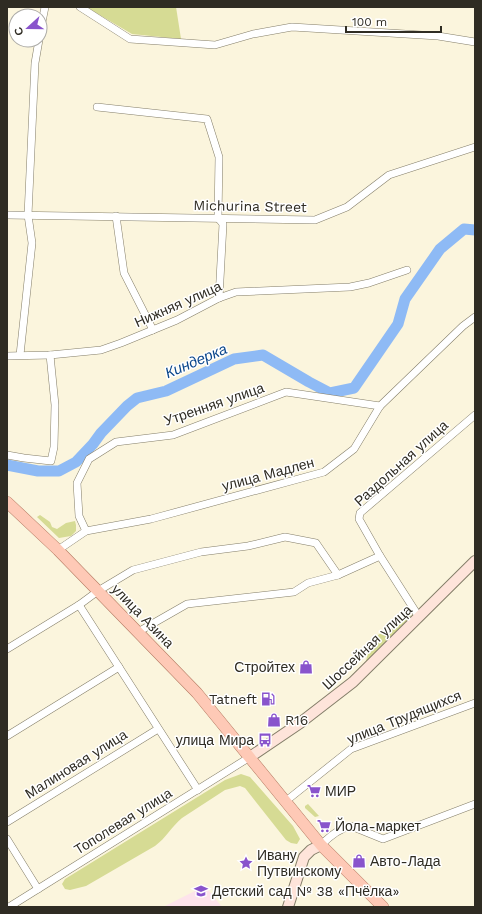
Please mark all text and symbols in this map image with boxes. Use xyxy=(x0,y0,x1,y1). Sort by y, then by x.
north arrow xyxy=(8,8,48,48)
scale bar xyxy=(346,8,441,34)
text: 100 m xyxy=(352,15,387,29)
text: С xyxy=(12,25,27,37)
street label: Michurina Street xyxy=(193,197,307,215)
street label: Нижняя улица xyxy=(132,278,224,330)
water label: Киндерка xyxy=(162,340,230,382)
street label: Утренняя улица xyxy=(162,379,266,429)
street label: Раздольная улица xyxy=(351,417,451,509)
street label: улица Мадлен xyxy=(220,454,316,494)
street label: улица Азина xyxy=(109,581,178,651)
street label: Шоссейная улица xyxy=(319,601,415,693)
place label: Стройтех xyxy=(234,659,295,675)
shop icon: Стройтех xyxy=(298,659,314,675)
street label: улица Трудящихся xyxy=(345,687,463,747)
place label: Tatneft xyxy=(209,691,257,707)
fuel station icon: Tatneft xyxy=(260,691,276,707)
shop icon: R16 xyxy=(266,712,282,728)
place label: R16 xyxy=(285,712,308,728)
street label: Малиновая улица xyxy=(22,726,130,802)
place label: улица Мира xyxy=(176,732,254,748)
bus stop icon: улица Мира xyxy=(257,732,273,748)
supermarket icon: МИР xyxy=(306,783,322,799)
place label: МИР xyxy=(325,783,356,799)
street label: Тополевая улица xyxy=(71,784,175,858)
place label: Йола-маркет xyxy=(335,817,421,834)
supermarket icon: Йола-маркет xyxy=(316,818,332,834)
place label: Ивану Путвинскому xyxy=(257,847,341,879)
shop icon: Авто-Лада xyxy=(351,853,367,869)
place label: Авто-Лада xyxy=(370,853,441,869)
place icon: Ивану Путвинскому xyxy=(238,855,254,871)
school or university icon: Детский сад № 38 «Пчёлка» xyxy=(193,883,209,899)
place label: Детский сад № 38 «Пчёлка» xyxy=(212,883,399,899)

